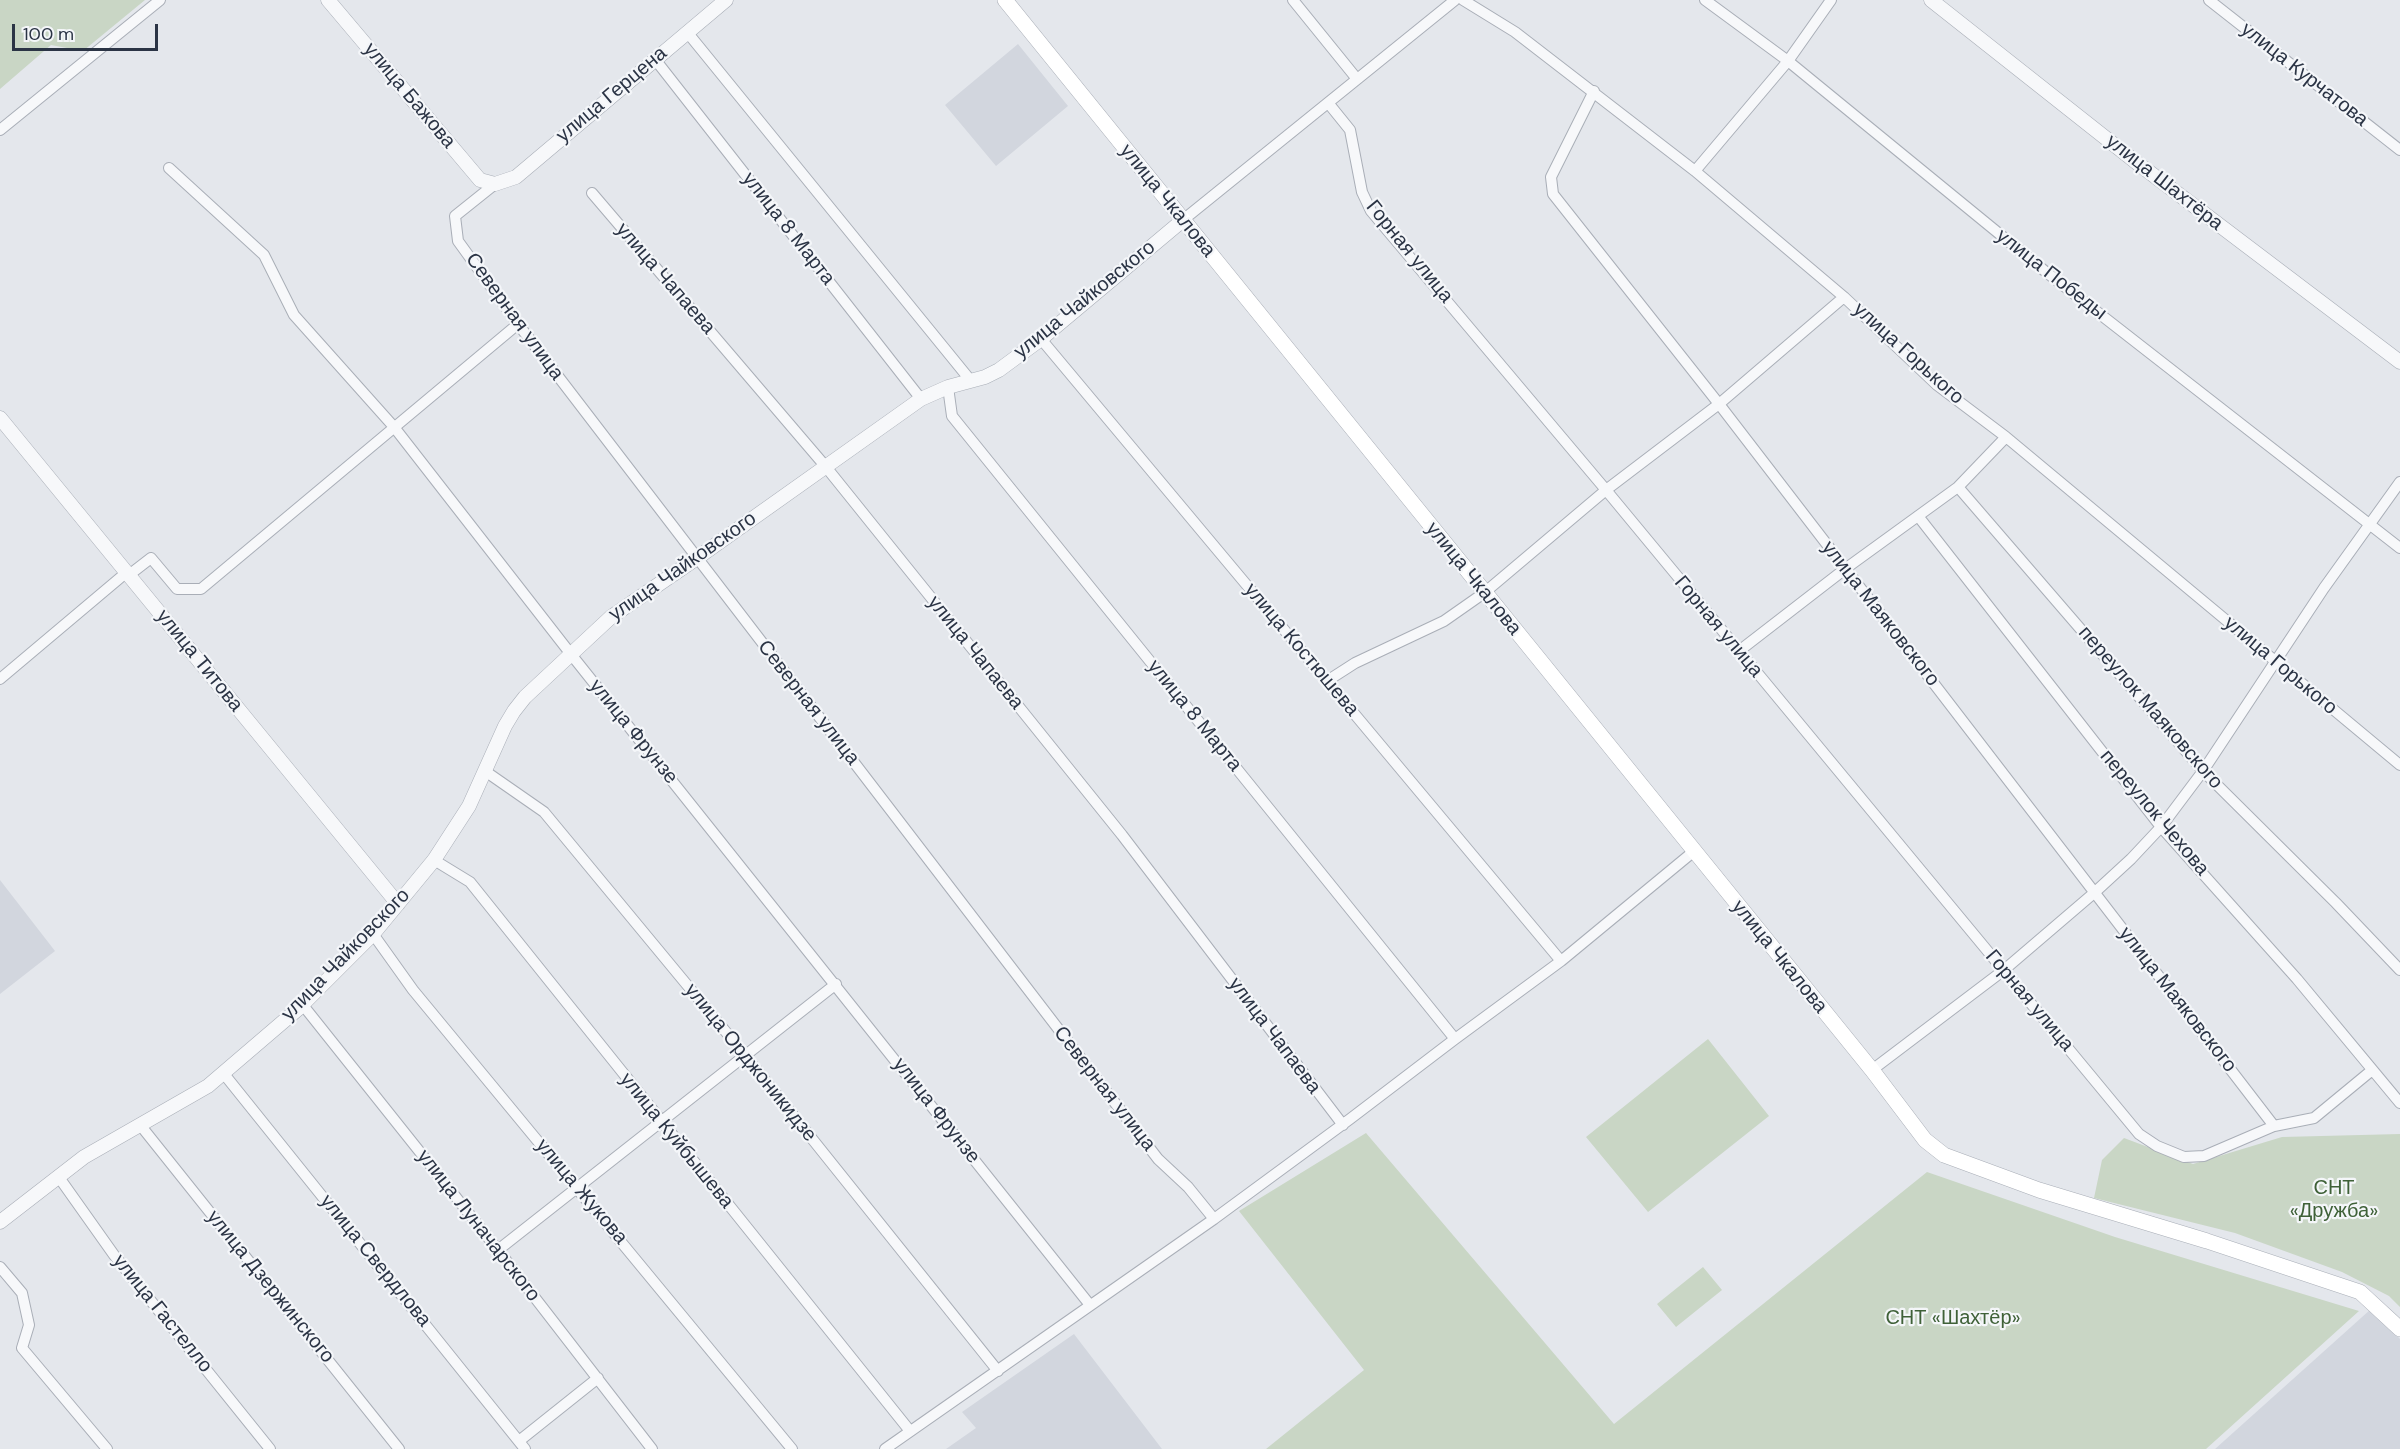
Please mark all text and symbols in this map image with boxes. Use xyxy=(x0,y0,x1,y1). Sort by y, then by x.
scale bar xyxy=(15,12,160,50)
street label: улица Курчатова xyxy=(2236,18,2372,132)
text: 100 m xyxy=(23,22,74,46)
street label: улица Бажова xyxy=(358,38,460,154)
street label: улица Герцена xyxy=(552,42,672,148)
street label: улица Шахтёра xyxy=(2101,130,2227,236)
street label: улица Чкалова xyxy=(1114,140,1220,262)
street label: улица 8 Марта xyxy=(737,168,839,290)
street label: Горная улица xyxy=(1360,196,1458,308)
street label: улица Чапаева xyxy=(610,219,720,339)
street label: улица Победы xyxy=(1991,224,2111,326)
street label: улица Чайковского xyxy=(1010,236,1160,364)
street label: Северная улица xyxy=(460,249,568,385)
street label: улица Горького xyxy=(1848,298,1968,410)
street label: улица Чайковского xyxy=(605,507,761,627)
street label: улица Чкалова xyxy=(1420,518,1526,640)
street label: улица Маяковского xyxy=(1816,537,1944,691)
street label: Горная улица xyxy=(1669,571,1767,683)
street label: улица Костюшева xyxy=(1238,579,1364,721)
street label: улица Чапаева xyxy=(922,591,1028,715)
street label: улица Титова xyxy=(151,605,247,717)
street label: улица Горького xyxy=(2218,612,2342,720)
street label: переулок Маяковского xyxy=(2073,622,2227,794)
street label: Северная улица xyxy=(752,636,864,770)
street label: улица 8 Марта xyxy=(1142,655,1246,777)
street label: улица Фрунзе xyxy=(584,675,682,789)
street label: переулок Чехова xyxy=(2094,745,2214,881)
street label: улица Чайковского xyxy=(277,884,415,1026)
street label: улица Чкалова xyxy=(1726,896,1832,1018)
street label: улица Маяковского xyxy=(2113,923,2241,1077)
street label: Горная улица xyxy=(1980,945,2078,1057)
street label: улица Чапаева xyxy=(1222,973,1326,1099)
street label: улица Орджоникидзе xyxy=(679,979,821,1147)
street label: Северная улица xyxy=(1048,1022,1160,1156)
street label: улица Фрунзе xyxy=(887,1053,985,1169)
street label: улица Куйбышева xyxy=(614,1068,738,1214)
street label: улица Жукова xyxy=(530,1134,632,1250)
street label: улица Луначарского xyxy=(411,1145,545,1307)
park label: СНТ «Дружба» xyxy=(2290,1177,2378,1224)
street label: улица Свердлова xyxy=(314,1190,436,1332)
street label: улица Дзержинского xyxy=(201,1206,339,1368)
street label: улица Гастелло xyxy=(107,1250,217,1378)
park label: СНТ «Шахтёр» xyxy=(1885,1307,2021,1331)

